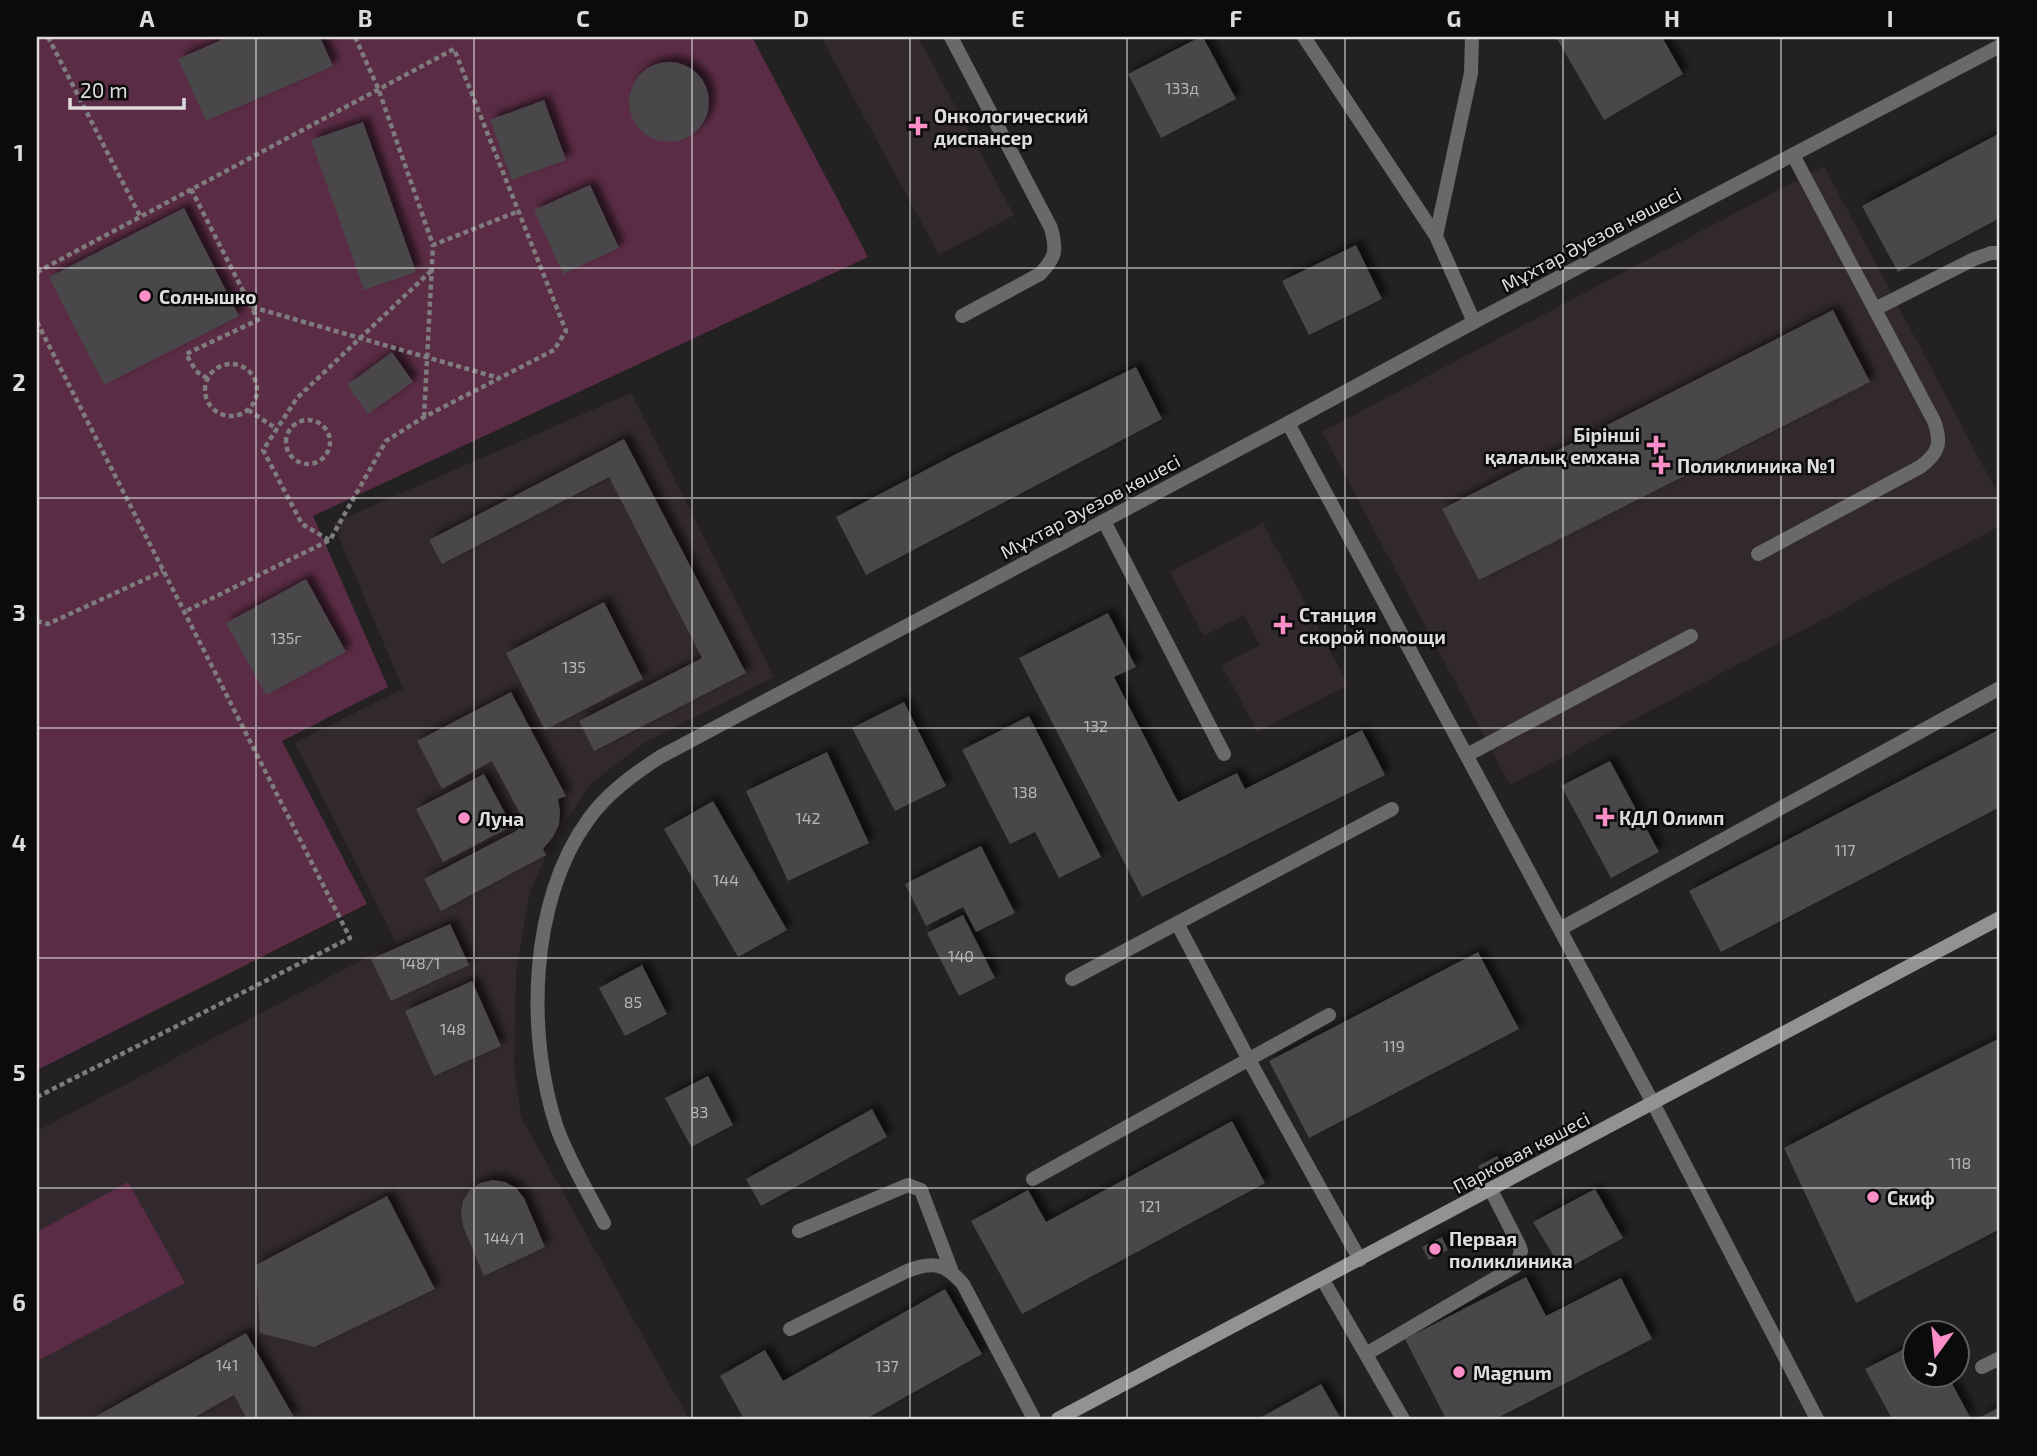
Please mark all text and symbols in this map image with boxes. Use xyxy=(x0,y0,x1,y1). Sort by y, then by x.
text: A xyxy=(139,4,155,32)
text: B xyxy=(358,4,372,32)
text: C xyxy=(576,4,590,32)
text: D xyxy=(793,4,809,32)
text: E xyxy=(1011,4,1025,32)
text: F xyxy=(1230,4,1243,32)
text: G xyxy=(1447,4,1461,32)
text: H xyxy=(1664,4,1680,32)
text: I xyxy=(1887,4,1893,32)
scale bar xyxy=(70,66,184,110)
text: 20 m xyxy=(80,77,128,102)
house number: 133д xyxy=(1165,78,1199,97)
place label: Онкологический диспансер xyxy=(934,104,1088,149)
marker: Онкологический диспансер xyxy=(908,116,928,136)
text: 1 xyxy=(14,138,24,166)
street label: Мұхтар Әуезов көшесі xyxy=(1497,182,1685,297)
place label: Солнышко xyxy=(159,285,257,308)
marker: Солнышко xyxy=(137,288,153,304)
text: 2 xyxy=(12,368,26,396)
place label: Бірінші қалалық емхана xyxy=(1485,423,1640,468)
marker: Бірінші қалалық емхана xyxy=(1646,435,1666,455)
street label: Мұхтар Әуезов көшесі xyxy=(996,449,1184,564)
place label: Поликлиника №1 xyxy=(1677,454,1836,477)
marker: Поликлиника №1 xyxy=(1651,455,1671,475)
text: 3 xyxy=(12,598,26,626)
place label: Станция скорой помощи xyxy=(1299,603,1446,648)
marker: Станция скорой помощи xyxy=(1273,615,1293,635)
house number: 135г xyxy=(270,628,302,647)
house number: 135 xyxy=(562,657,586,676)
house number: 132 xyxy=(1084,716,1108,735)
house number: 138 xyxy=(1013,782,1037,801)
place label: КДЛ Олимп xyxy=(1619,806,1724,829)
place label: Луна xyxy=(478,807,524,830)
house number: 142 xyxy=(795,808,821,827)
marker: КДЛ Олимп xyxy=(1597,809,1613,825)
marker: Луна xyxy=(456,810,472,826)
text: 4 xyxy=(12,828,26,856)
house number: 117 xyxy=(1835,840,1855,859)
house number: 144 xyxy=(713,870,739,889)
house number: 140 xyxy=(948,946,974,965)
house number: 148/1 xyxy=(400,953,440,972)
house number: 85 xyxy=(624,992,642,1011)
house number: 148 xyxy=(440,1019,466,1038)
house number: 119 xyxy=(1383,1036,1405,1055)
text: 5 xyxy=(13,1058,25,1086)
house number: 83 xyxy=(690,1102,708,1121)
street label: Парковая көшесі xyxy=(1449,1106,1593,1198)
house number: 118 xyxy=(1949,1153,1971,1172)
place label: Скиф xyxy=(1887,1186,1935,1209)
marker: Скиф xyxy=(1865,1189,1881,1205)
house number: 121 xyxy=(1139,1196,1161,1215)
place label: Первая поликлиника xyxy=(1449,1227,1573,1272)
house number: 144/1 xyxy=(484,1228,524,1247)
marker: Первая поликлиника xyxy=(1427,1241,1443,1257)
text: 6 xyxy=(12,1288,26,1316)
north arrow xyxy=(1900,1320,1970,1390)
house number: 141 xyxy=(216,1355,238,1374)
house number: 137 xyxy=(875,1356,899,1375)
text: С xyxy=(1923,1358,1940,1383)
place label: Magnum xyxy=(1473,1361,1552,1384)
marker: Magnum xyxy=(1451,1364,1467,1380)

